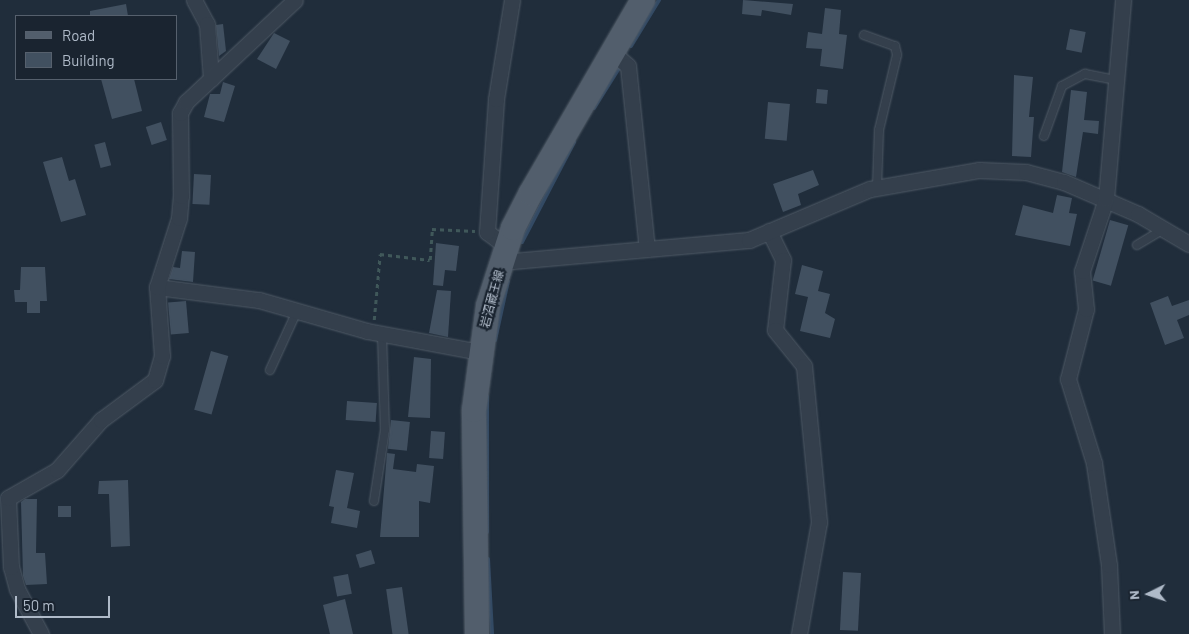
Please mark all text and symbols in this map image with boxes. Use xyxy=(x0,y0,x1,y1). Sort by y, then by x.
legend xyxy=(15,15,178,80)
text: Road xyxy=(62,26,95,44)
text: Building xyxy=(62,51,115,69)
street label: 岩沼蔵王線 xyxy=(477,268,507,330)
north arrow xyxy=(1124,569,1174,619)
scale bar xyxy=(18,586,112,618)
text: N xyxy=(1125,590,1142,600)
text: 50 m xyxy=(23,596,55,614)

